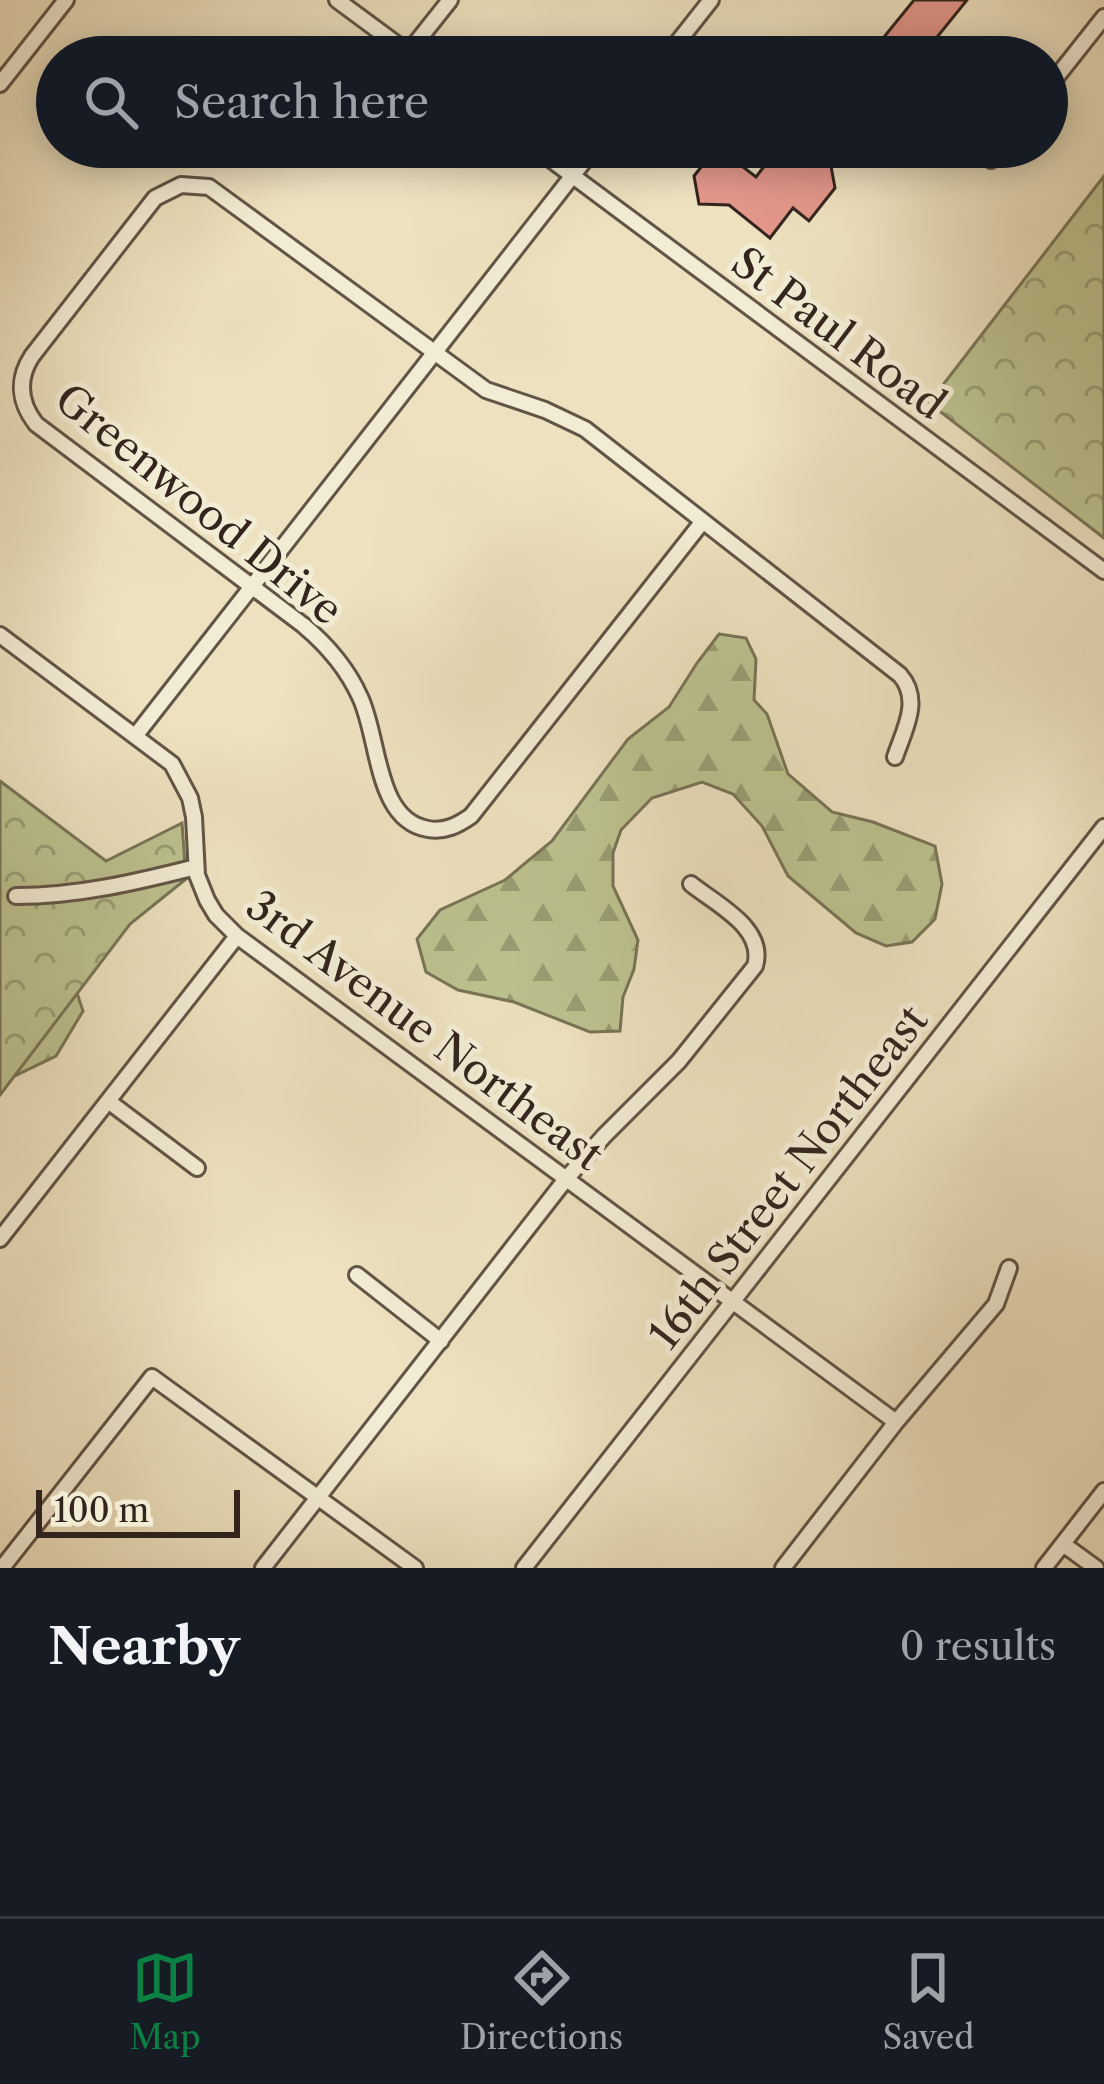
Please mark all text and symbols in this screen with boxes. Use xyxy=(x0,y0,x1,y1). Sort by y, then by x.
search box xyxy=(36,36,1068,168)
icon: search xyxy=(78,69,144,135)
text: Search here xyxy=(174,74,429,130)
street label: St Paul Road xyxy=(722,236,956,430)
street label: Greenwood Drive xyxy=(45,372,353,636)
street label: 3rd Avenue Northeast xyxy=(237,879,613,1181)
street label: 16th Street Northeast xyxy=(638,995,938,1359)
scale bar xyxy=(36,1484,240,1537)
text: 100 m xyxy=(54,1490,149,1531)
text: Nearby xyxy=(48,1615,240,1677)
text: 0 results xyxy=(900,1622,1056,1670)
tab: Map xyxy=(130,1945,201,2058)
tab: Directions xyxy=(460,1945,623,2058)
tab: Saved xyxy=(883,1945,974,2058)

